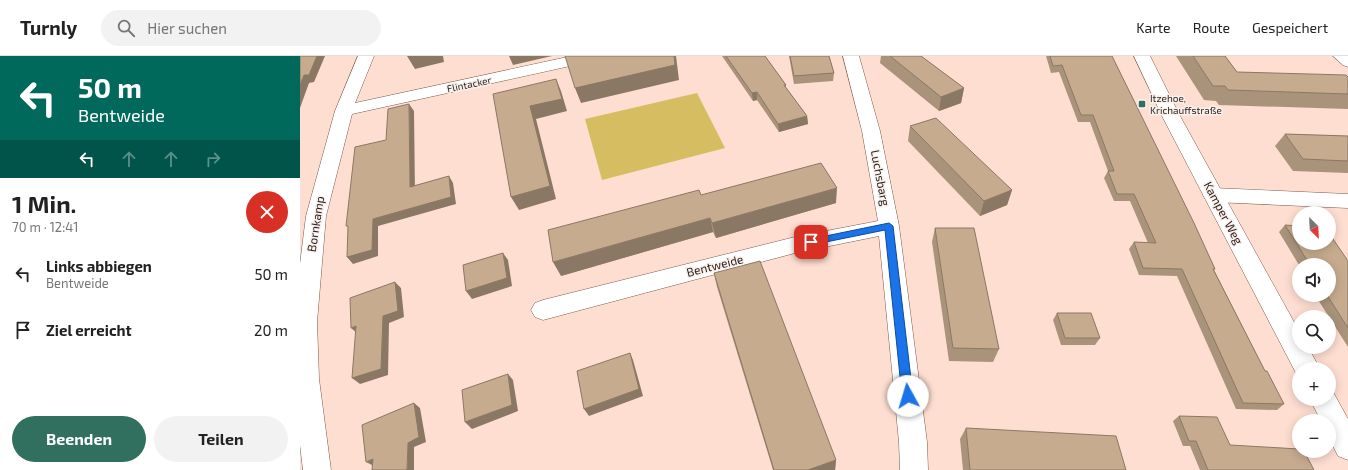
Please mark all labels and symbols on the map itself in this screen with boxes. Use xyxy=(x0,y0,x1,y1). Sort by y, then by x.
street label: Flintacker xyxy=(446,73,492,95)
place label: Itzehoe, Krichauffstraße xyxy=(1150,92,1222,116)
marker: Itzehoe, Krichauffstraße xyxy=(1137,99,1147,109)
street label: Luchsbarg xyxy=(869,149,893,207)
street label: Kamper Weg xyxy=(1202,179,1246,247)
street label: Bornkamp xyxy=(304,195,326,253)
north arrow xyxy=(1292,206,1336,250)
pin xyxy=(794,225,828,259)
street label: Bentweide xyxy=(685,251,745,279)
position arrow xyxy=(887,375,929,417)

